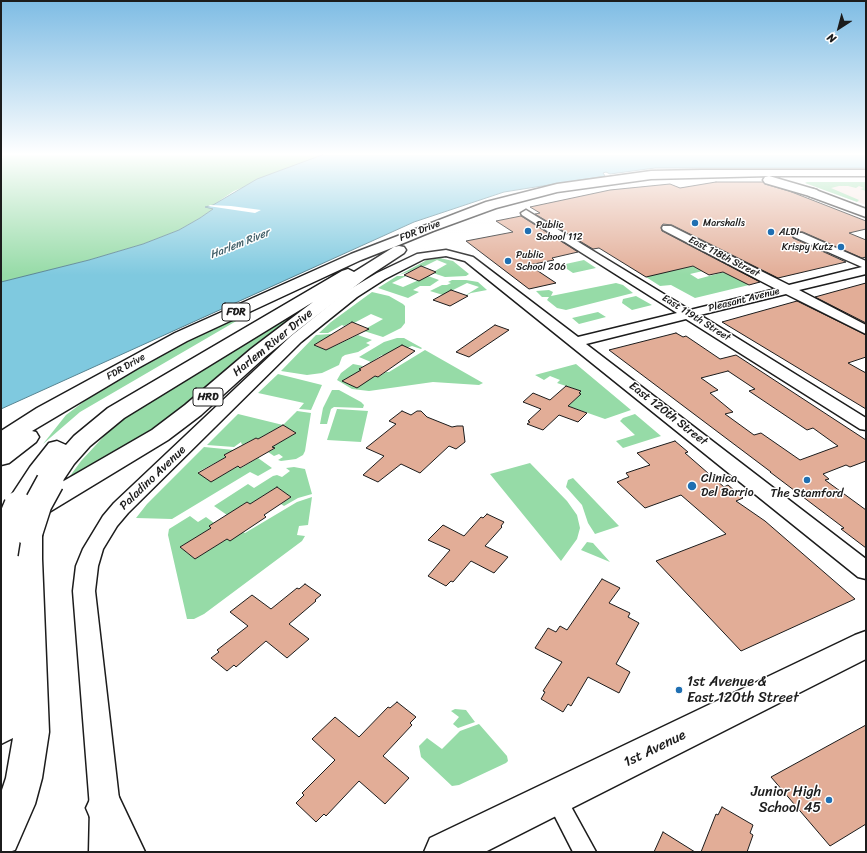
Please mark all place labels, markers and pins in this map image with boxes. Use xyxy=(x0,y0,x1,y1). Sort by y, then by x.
place label: Marshalls xyxy=(703,217,745,229)
marker: Marshalls xyxy=(690,218,700,228)
place label: Public School 112 xyxy=(536,219,582,242)
marker: Public School 112 xyxy=(523,226,533,236)
place label: ALDI xyxy=(779,226,799,238)
marker: ALDI xyxy=(766,227,776,237)
place label: Krispy Kutz xyxy=(782,241,833,253)
marker: Krispy Kutz xyxy=(836,242,846,252)
place label: Public School 206 xyxy=(516,249,566,272)
marker: Public School 206 xyxy=(503,256,513,266)
place label: Clinica Del Barrio xyxy=(701,472,754,500)
marker: The Stamford xyxy=(802,475,812,485)
marker: Clinica Del Barrio xyxy=(686,480,698,492)
place label: The Stamford xyxy=(771,487,843,501)
place label: 1st Avenue & East 120th Street xyxy=(687,674,799,706)
marker: 1st Avenue & East 120th Street xyxy=(674,685,684,695)
place label: Junior High School 45 xyxy=(751,784,821,816)
marker: Junior High School 45 xyxy=(824,795,834,805)

